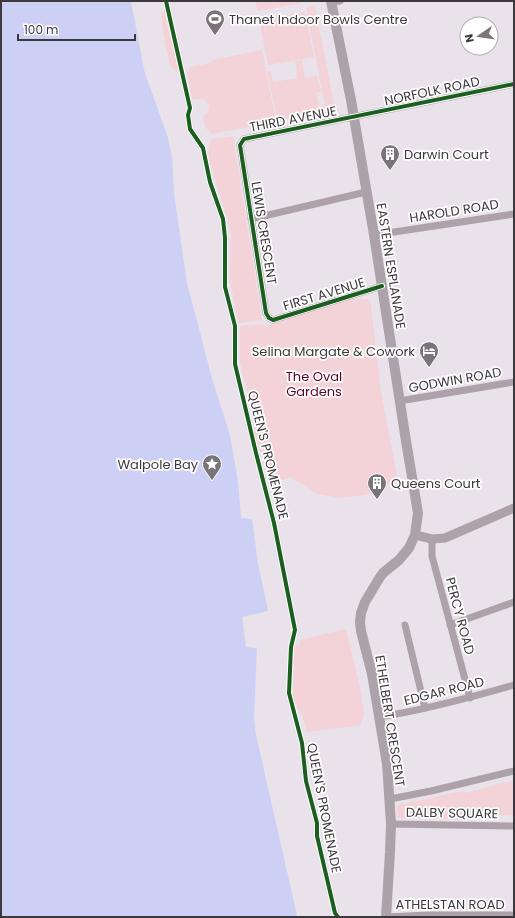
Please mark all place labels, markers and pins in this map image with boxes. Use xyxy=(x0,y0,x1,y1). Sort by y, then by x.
sports icon: Thanet Indoor Bowls Centre xyxy=(204,8,226,36)
place label: Thanet Indoor Bowls Centre xyxy=(229,10,407,29)
building icon: Darwin Court xyxy=(379,143,401,171)
place label: Darwin Court xyxy=(404,145,489,164)
hotel icon: Selina Margate & Cowork xyxy=(418,340,440,368)
place label: Selina Margate & Cowork xyxy=(252,342,415,361)
place icon: Walpole Bay xyxy=(201,453,223,481)
place label: Walpole Bay xyxy=(117,455,199,474)
building icon: Queens Court xyxy=(366,472,388,500)
place label: Queens Court xyxy=(391,474,481,493)

